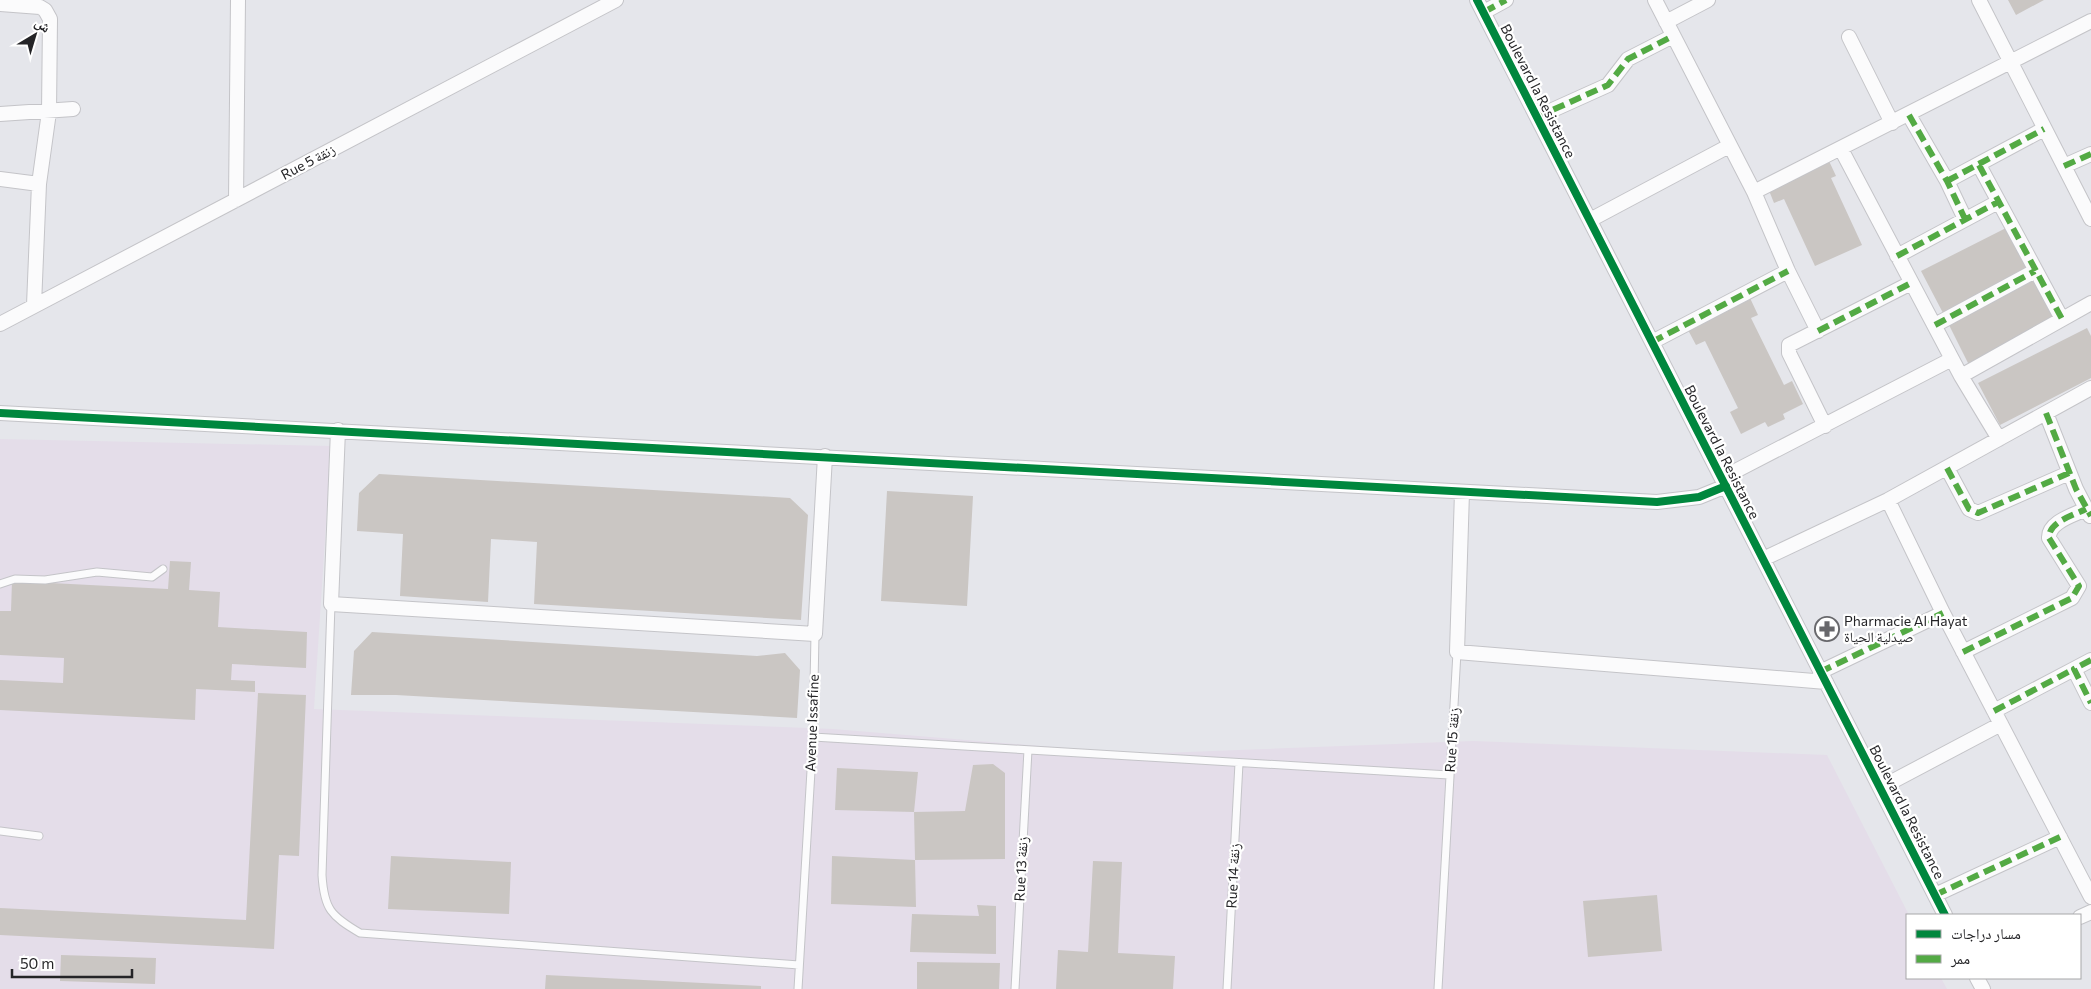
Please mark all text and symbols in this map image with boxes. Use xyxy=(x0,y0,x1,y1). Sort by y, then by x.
north arrow xyxy=(10,10,60,60)
text: ش xyxy=(32,13,55,37)
street label: Boulevard la Resistance xyxy=(1497,21,1580,161)
street label: Rue 5 زنقة xyxy=(278,140,338,184)
street label: Boulevard la Resistance xyxy=(1681,382,1764,522)
place label: Pharmacie Al Hayat صيدلية الحياة xyxy=(1844,612,1968,645)
pharmacy icon: Pharmacie Al Hayat صيدلية الحياة xyxy=(1814,616,1840,642)
street label: Avenue Issafine xyxy=(801,674,822,772)
street label: Rue 15 زنقة xyxy=(1441,707,1463,773)
street label: Boulevard la Resistance xyxy=(1866,742,1949,882)
street label: Rue 13 زنقة xyxy=(1010,836,1032,902)
street label: Rue 14 زنقة xyxy=(1222,843,1244,909)
legend xyxy=(1906,914,2081,979)
text: مسار دراجات xyxy=(1951,924,2021,943)
scale bar xyxy=(12,946,132,978)
text: ممر xyxy=(1950,949,1970,968)
text: 50 m xyxy=(20,954,54,972)

